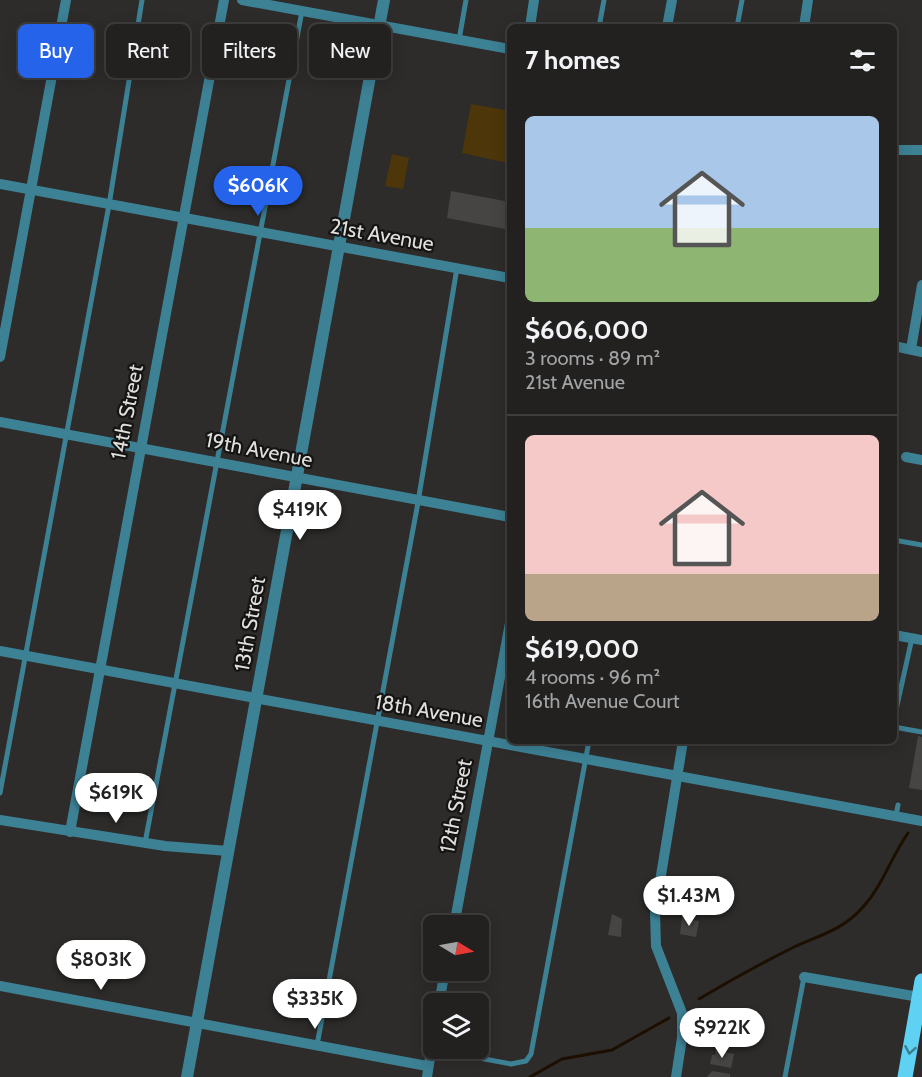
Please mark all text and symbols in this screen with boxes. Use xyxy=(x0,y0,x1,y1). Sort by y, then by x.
chip: Buy xyxy=(18,24,94,78)
chip: Rent xyxy=(106,24,190,78)
chip: Filters xyxy=(202,24,297,78)
chip: New xyxy=(309,24,391,78)
text: 7 homes xyxy=(525,44,620,76)
icon: filters xyxy=(846,44,879,77)
icon: home xyxy=(648,155,756,263)
pin: $606K xyxy=(216,166,300,217)
text: $606K xyxy=(228,173,288,197)
street label: 21st Avenue xyxy=(328,213,436,256)
text: $606,000 xyxy=(525,314,649,346)
text: 3 rooms · 89 m² xyxy=(525,346,660,370)
street label: 14th Street xyxy=(105,362,148,461)
text: 21st Avenue xyxy=(525,370,625,394)
street label: 19th Avenue xyxy=(203,427,315,472)
icon: home xyxy=(648,474,756,582)
pin: $419K xyxy=(258,490,342,541)
text: $419K xyxy=(272,497,328,521)
street label: 13th Street xyxy=(229,575,270,673)
text: $619,000 xyxy=(525,633,639,665)
text: 4 rooms · 96 m² xyxy=(525,665,660,689)
street label: 18th Avenue xyxy=(373,689,485,732)
text: 16th Avenue Court xyxy=(525,689,679,713)
street label: 12th Street xyxy=(434,757,477,855)
pin: $619K xyxy=(74,773,158,824)
text: $619K xyxy=(89,780,143,804)
pin: $1.43M xyxy=(640,876,738,927)
text: $1.43M xyxy=(657,883,721,907)
north arrow xyxy=(423,915,489,981)
map controls xyxy=(423,915,489,1059)
pin: $803K xyxy=(59,940,143,991)
text: $803K xyxy=(70,947,132,971)
pin: $335K xyxy=(273,979,357,1030)
text: $335K xyxy=(287,986,343,1010)
button: layers xyxy=(423,993,489,1059)
pin: $922K xyxy=(680,1008,764,1059)
text: $922K xyxy=(694,1015,750,1039)
one-way arrow xyxy=(904,1045,916,1054)

